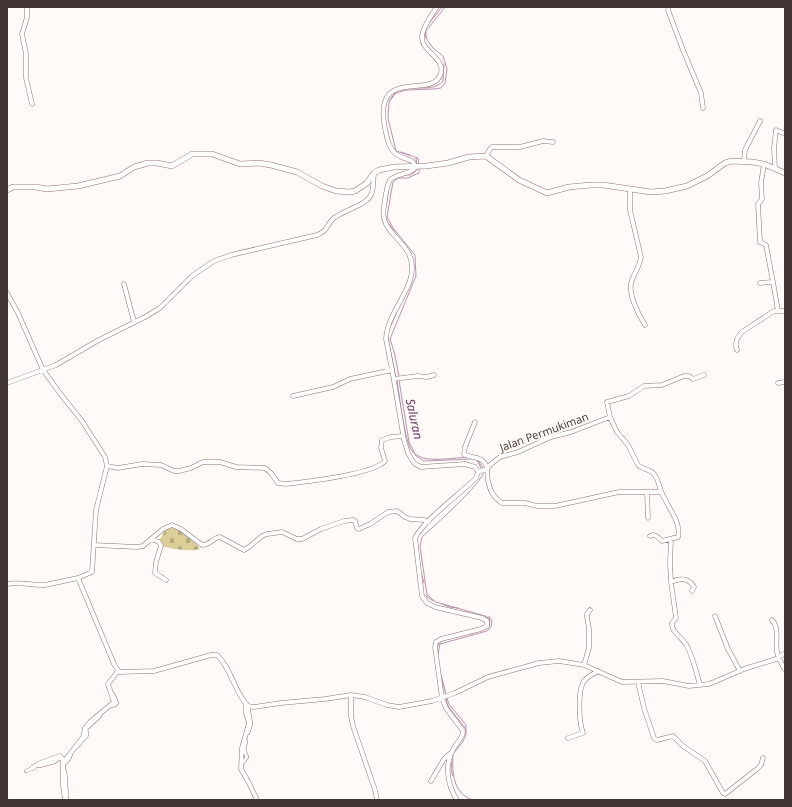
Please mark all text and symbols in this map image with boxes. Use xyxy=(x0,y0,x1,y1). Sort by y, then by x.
water label: Saluran xyxy=(402,397,427,441)
street label: Jalan Permukiman xyxy=(496,409,590,455)

